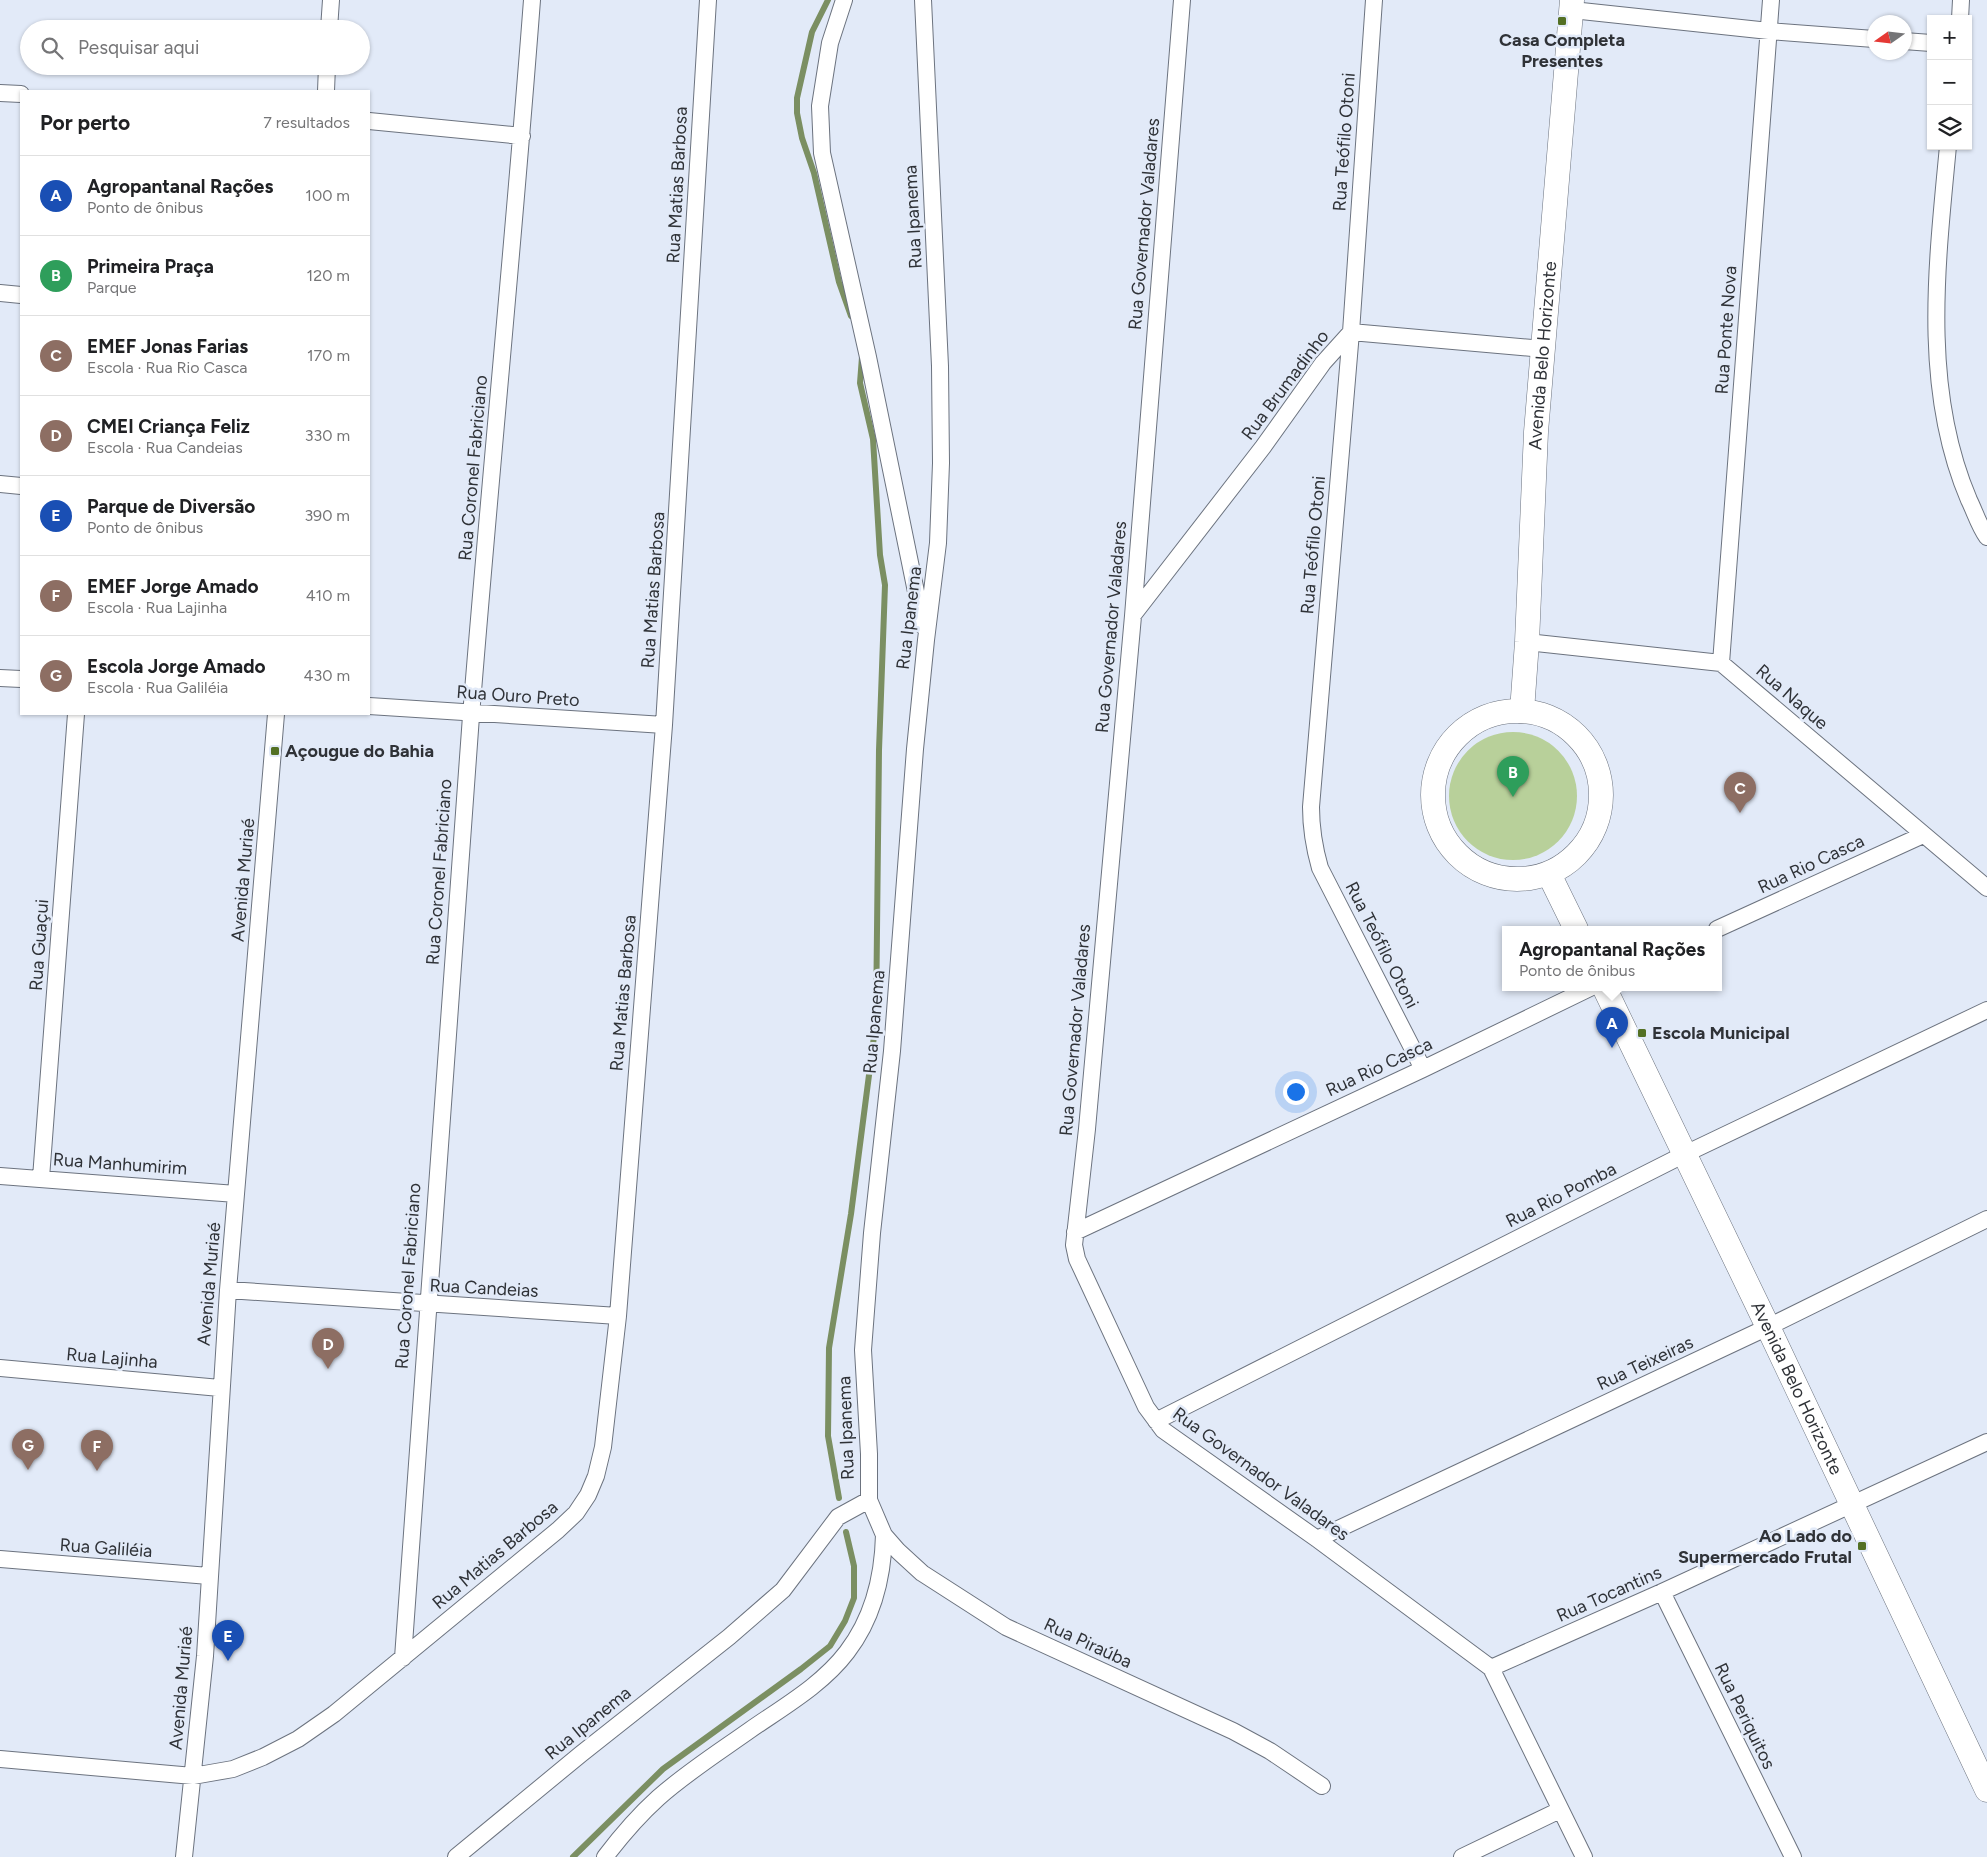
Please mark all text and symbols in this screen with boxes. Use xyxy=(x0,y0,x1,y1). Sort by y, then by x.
marker: Casa Completa Presentes xyxy=(1556,15,1568,27)
north arrow xyxy=(1867,15,1912,60)
map controls xyxy=(1927,15,1972,150)
button: + xyxy=(1927,15,1972,60)
search box xyxy=(20,20,370,75)
place label: Casa Completa Presentes xyxy=(1499,29,1625,72)
icon: search xyxy=(38,34,66,62)
text: Pesquisar aqui xyxy=(78,36,199,59)
button: − xyxy=(1927,60,1972,105)
street label: Rua Teófilo Otoni xyxy=(1328,72,1360,212)
button: layers xyxy=(1927,105,1972,150)
street label: Rua Matias Barbosa xyxy=(662,106,692,264)
text: Por perto xyxy=(40,110,130,135)
text: 7 resultados xyxy=(263,113,350,132)
street label: Rua Governador Valadares xyxy=(1124,117,1164,331)
street label: Rua Ipanema xyxy=(899,164,927,270)
text: Agropantanal Rações xyxy=(87,175,273,198)
text: A xyxy=(50,186,62,205)
text: 100 m xyxy=(305,186,350,205)
text: Ponto de ônibus xyxy=(87,198,203,217)
text: Primeira Praça xyxy=(87,255,214,278)
street label: Avenida Belo Horizonte xyxy=(1524,260,1561,450)
street label: Rua Ponte Nova xyxy=(1711,265,1741,395)
text: B xyxy=(51,266,61,285)
text: 120 m xyxy=(307,266,350,285)
text: Parque xyxy=(87,278,137,297)
street label: Rua Brumadinho xyxy=(1237,326,1333,444)
text: EMEF Jonas Farias xyxy=(87,335,248,358)
text: C xyxy=(50,346,62,365)
text: 170 m xyxy=(307,346,350,365)
text: Escola · Rua Rio Casca xyxy=(87,358,248,377)
street label: Rua Coronel Fabriciano xyxy=(454,374,492,562)
text: CMEI Criança Feliz xyxy=(87,415,250,438)
text: D xyxy=(50,426,62,445)
text: 330 m xyxy=(305,426,350,445)
text: Escola · Rua Candeias xyxy=(87,438,243,457)
street label: Rua Teófilo Otoni xyxy=(1296,475,1330,615)
text: Parque de Diversão xyxy=(87,495,255,518)
text: E xyxy=(51,506,61,525)
text: 390 m xyxy=(304,506,350,525)
street label: Rua Matias Barbosa xyxy=(637,511,669,669)
text: Ponto de ônibus xyxy=(87,518,203,537)
street label: Rua Governador Valadares xyxy=(1091,520,1131,734)
street label: Rua Ipanema xyxy=(892,565,926,671)
text: EMEF Jorge Amado xyxy=(87,575,259,598)
text: F xyxy=(52,586,60,605)
text: 410 m xyxy=(306,586,350,605)
text: Escola · Rua Lajinha xyxy=(87,598,227,617)
text: Escola Jorge Amado xyxy=(87,655,266,678)
street label: Rua Naque xyxy=(1751,660,1833,734)
text: G xyxy=(50,666,62,685)
text: 430 m xyxy=(304,666,350,685)
text: Escola · Rua Galiléia xyxy=(87,678,228,697)
street label: Rua Ouro Preto xyxy=(456,681,580,711)
place label: Açougue do Bahia xyxy=(285,740,434,762)
marker: Açougue do Bahia xyxy=(269,745,281,757)
pin: B xyxy=(1497,756,1529,797)
pin: C xyxy=(1724,772,1756,813)
street label: Rua Coronel Fabriciano xyxy=(422,778,456,966)
street label: Avenida Muriaé xyxy=(227,817,259,943)
street label: Rua Rio Casca xyxy=(1754,830,1868,898)
street label: Rua Teófilo Otoni xyxy=(1341,878,1423,1012)
street label: Rua Guaçui xyxy=(25,898,53,992)
street label: Rua Matias Barbosa xyxy=(605,914,641,1072)
street label: Rua Governador Valadares xyxy=(1055,923,1095,1137)
popup xyxy=(1502,926,1722,991)
text: Agropantanal Rações xyxy=(1519,938,1705,961)
text: Ponto de ônibus xyxy=(1519,961,1635,980)
street label: Rua Ipanema xyxy=(859,969,889,1075)
pin: A xyxy=(1596,1007,1628,1048)
place label: Escola Municipal xyxy=(1652,1022,1790,1044)
marker: Escola Municipal xyxy=(1636,1027,1648,1039)
street label: Rua Rio Casca xyxy=(1322,1033,1436,1101)
your location xyxy=(1283,1079,1309,1105)
street label: Rua Manhumirim xyxy=(52,1148,188,1180)
street label: Rua Rio Pomba xyxy=(1502,1158,1620,1232)
street label: Rua Coronel Fabriciano xyxy=(391,1182,425,1370)
street label: Avenida Muriaé xyxy=(193,1221,225,1347)
street label: Rua Candeias xyxy=(429,1274,539,1302)
street label: Avenida Belo Horizonte xyxy=(1746,1298,1847,1478)
pin: D xyxy=(312,1328,344,1369)
street label: Rua Teixeiras xyxy=(1593,1331,1697,1395)
street label: Rua Lajinha xyxy=(65,1343,159,1373)
street label: Rua Ipanema xyxy=(833,1376,859,1480)
street label: Rua Governador Valadares xyxy=(1168,1403,1354,1545)
pin: G xyxy=(12,1429,44,1470)
pin: F xyxy=(81,1430,113,1471)
street label: Rua Matias Barbosa xyxy=(428,1496,562,1614)
place label: Ao Lado do Supermercado Frutal xyxy=(1678,1525,1852,1568)
street label: Rua Galiléia xyxy=(59,1534,153,1562)
marker: Ao Lado do Supermercado Frutal xyxy=(1856,1540,1868,1552)
street label: Rua Tocantins xyxy=(1553,1561,1665,1627)
street label: Rua Piraúba xyxy=(1040,1613,1136,1673)
pin: E xyxy=(212,1620,244,1661)
street label: Avenida Muriaé xyxy=(165,1625,197,1751)
street label: Rua Periquitos xyxy=(1710,1659,1780,1773)
street label: Rua Ipanema xyxy=(541,1682,635,1764)

